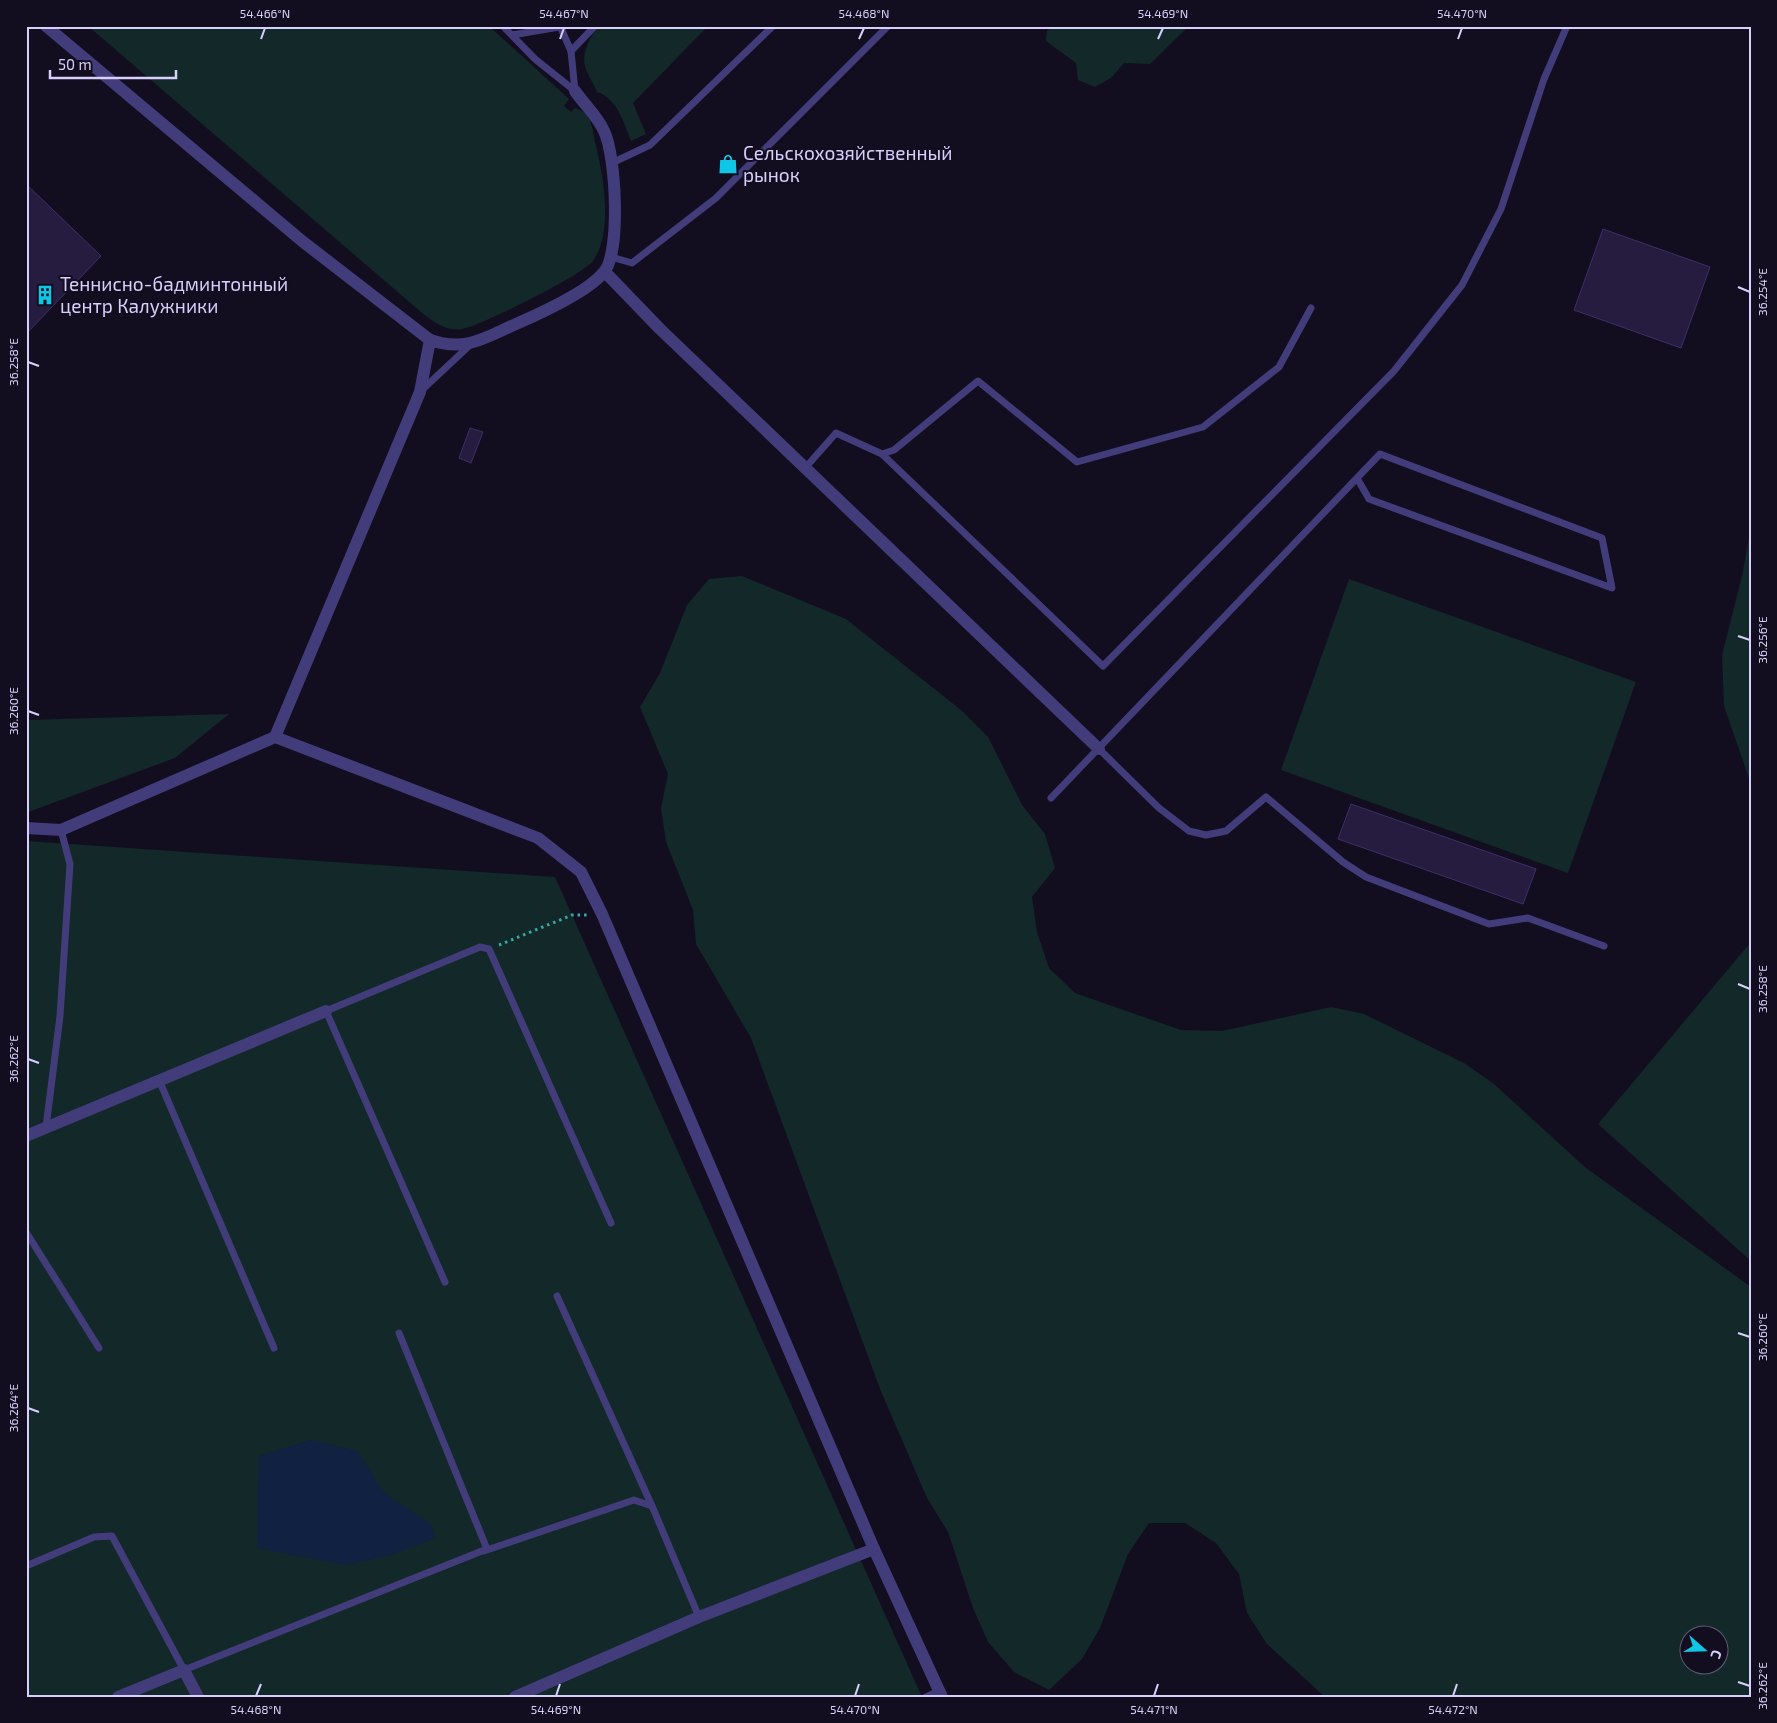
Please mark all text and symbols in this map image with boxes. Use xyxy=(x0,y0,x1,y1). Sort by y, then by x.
text: 54.466°N xyxy=(240,6,290,20)
text: 54.467°N xyxy=(539,6,589,20)
text: 54.468°N xyxy=(839,6,889,20)
text: 54.469°N xyxy=(1138,6,1188,20)
text: 54.470°N xyxy=(1437,6,1487,20)
scale bar xyxy=(50,48,176,80)
text: 50 m xyxy=(58,55,92,73)
place label: Сельскохозяйственный рынок xyxy=(743,141,952,186)
shop icon: Сельскохозяйственный рынок xyxy=(717,153,739,175)
text: 36.254°E xyxy=(1755,268,1769,316)
place label: Теннисно-бадминтонный центр Калужники xyxy=(60,272,288,318)
building icon: Теннисно-бадминтонный центр Калужники xyxy=(34,284,56,306)
text: 36.258°E xyxy=(6,338,20,386)
text: 36.256°E xyxy=(1755,616,1769,664)
text: 36.260°E xyxy=(6,687,20,735)
text: 36.258°E xyxy=(1755,965,1769,1013)
text: 36.262°E xyxy=(6,1035,20,1083)
text: 36.260°E xyxy=(1755,1313,1769,1361)
text: 36.264°E xyxy=(6,1384,20,1432)
north arrow xyxy=(1680,1626,1730,1676)
text: С xyxy=(1707,1648,1726,1661)
text: 36.262°E xyxy=(1755,1662,1769,1710)
text: 54.468°N xyxy=(231,1702,281,1716)
text: 54.469°N xyxy=(531,1702,581,1716)
text: 54.470°N xyxy=(830,1702,880,1716)
text: 54.471°N xyxy=(1130,1702,1178,1716)
text: 54.472°N xyxy=(1428,1702,1478,1716)

